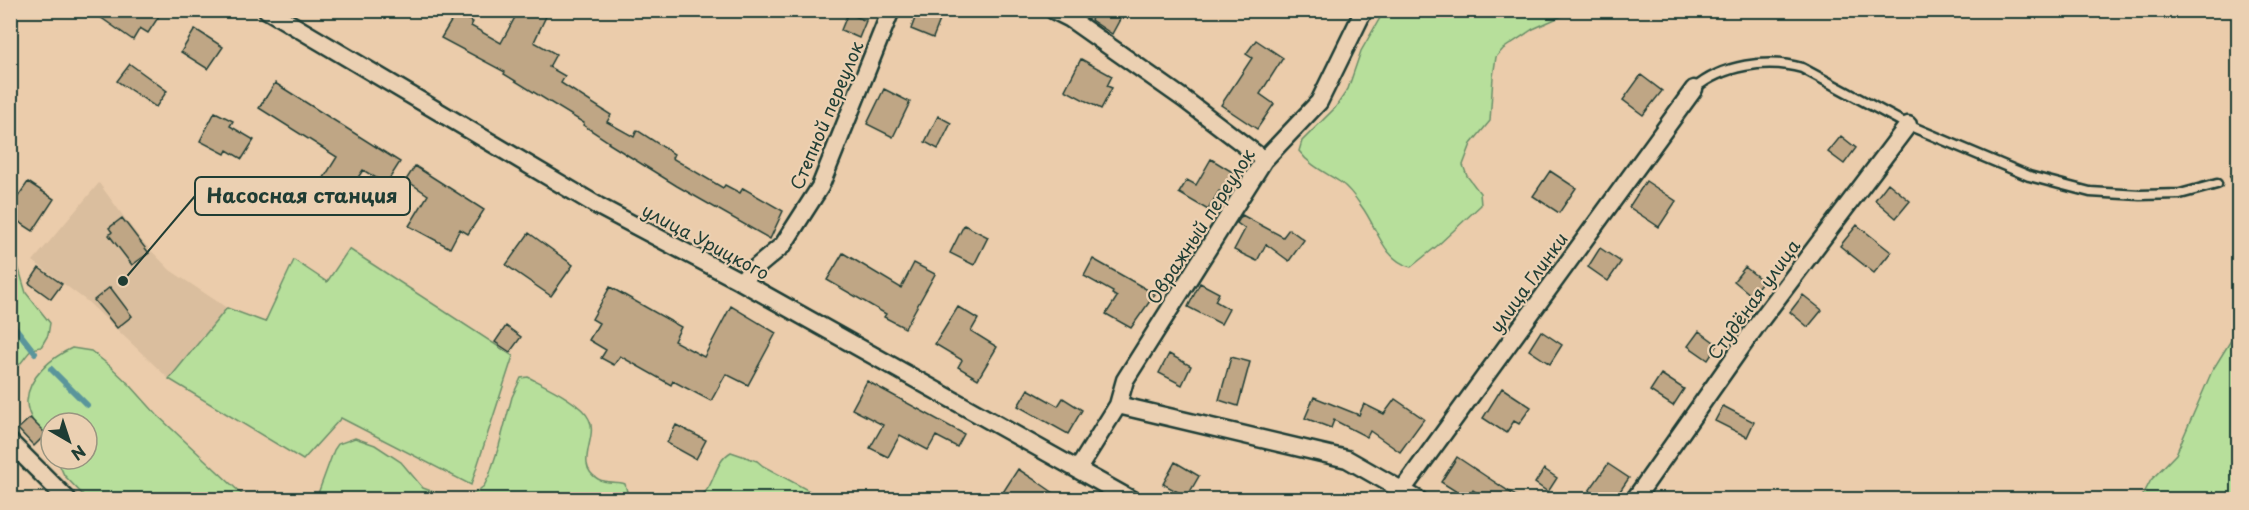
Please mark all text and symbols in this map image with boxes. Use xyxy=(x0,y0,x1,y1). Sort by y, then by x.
street label: Степной переулок xyxy=(782,36,870,194)
street label: Овражный переулок xyxy=(1139,142,1261,309)
callout: Насосная станция xyxy=(195,177,410,215)
text: Насосная станция xyxy=(206,180,398,210)
street label: улица Урицкого xyxy=(637,196,775,286)
street label: улица Глинки xyxy=(1482,226,1574,338)
street label: Студёная улица xyxy=(1700,233,1806,365)
north arrow xyxy=(39,411,99,471)
text: N xyxy=(67,440,92,467)

